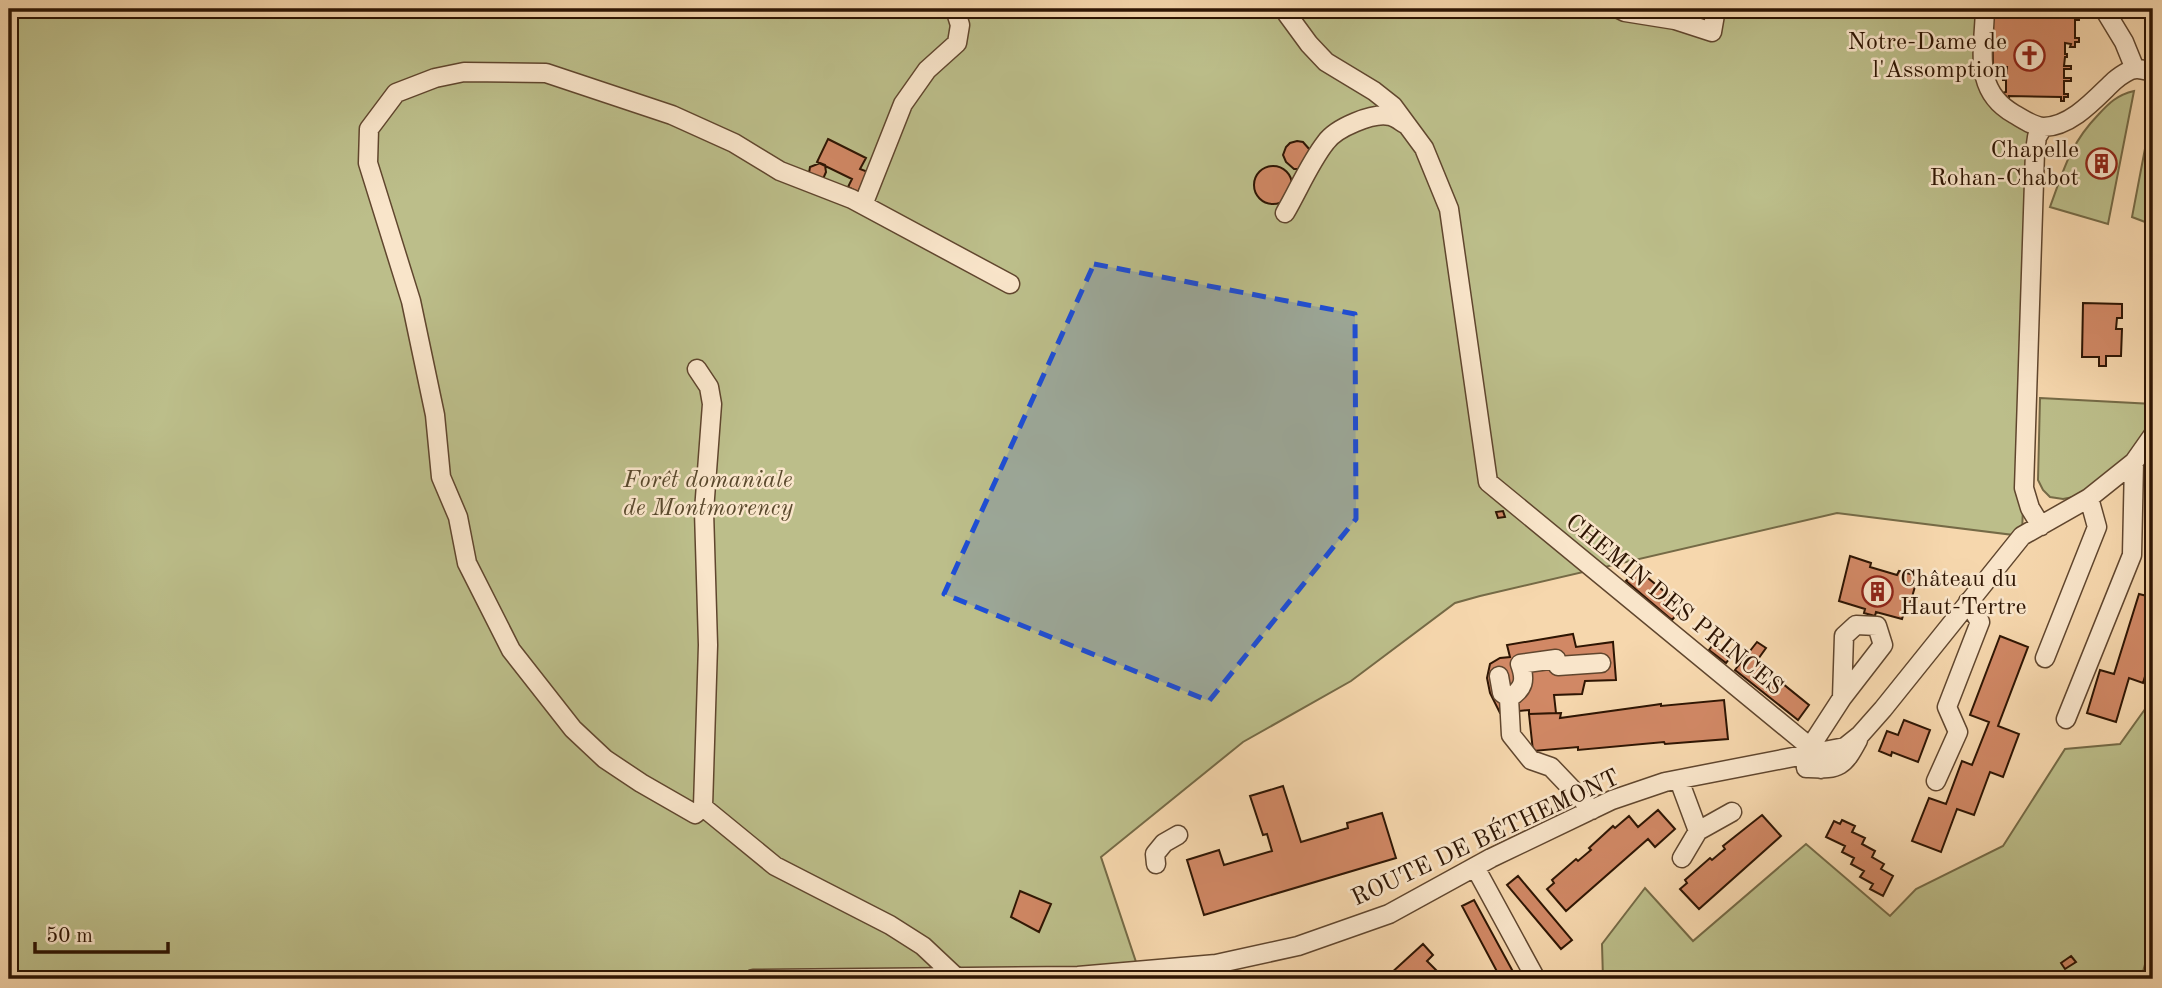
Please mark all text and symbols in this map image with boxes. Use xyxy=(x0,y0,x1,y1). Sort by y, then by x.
place label: Notre-Dame de l'Assomption xyxy=(1847,31,2007,83)
church icon: Notre-Dame de l'Assomption xyxy=(2013,38,2047,72)
place label: Chapelle Rohan-Chabot xyxy=(1930,139,2079,191)
building icon: Chapelle Rohan-Chabot xyxy=(2085,146,2119,180)
park label: Forêt domaniale de Montmorency xyxy=(622,469,794,521)
street label: CHEMIN DES PRINCES xyxy=(1560,511,1787,701)
place label: Château du Haut-Tertre xyxy=(1900,568,2027,620)
building icon: Château du Haut-Tertre xyxy=(1860,575,1894,609)
street label: ROUTE DE BÉTHEMONT xyxy=(1346,762,1624,912)
scale bar xyxy=(35,911,168,955)
text: 50 m xyxy=(46,926,93,947)

